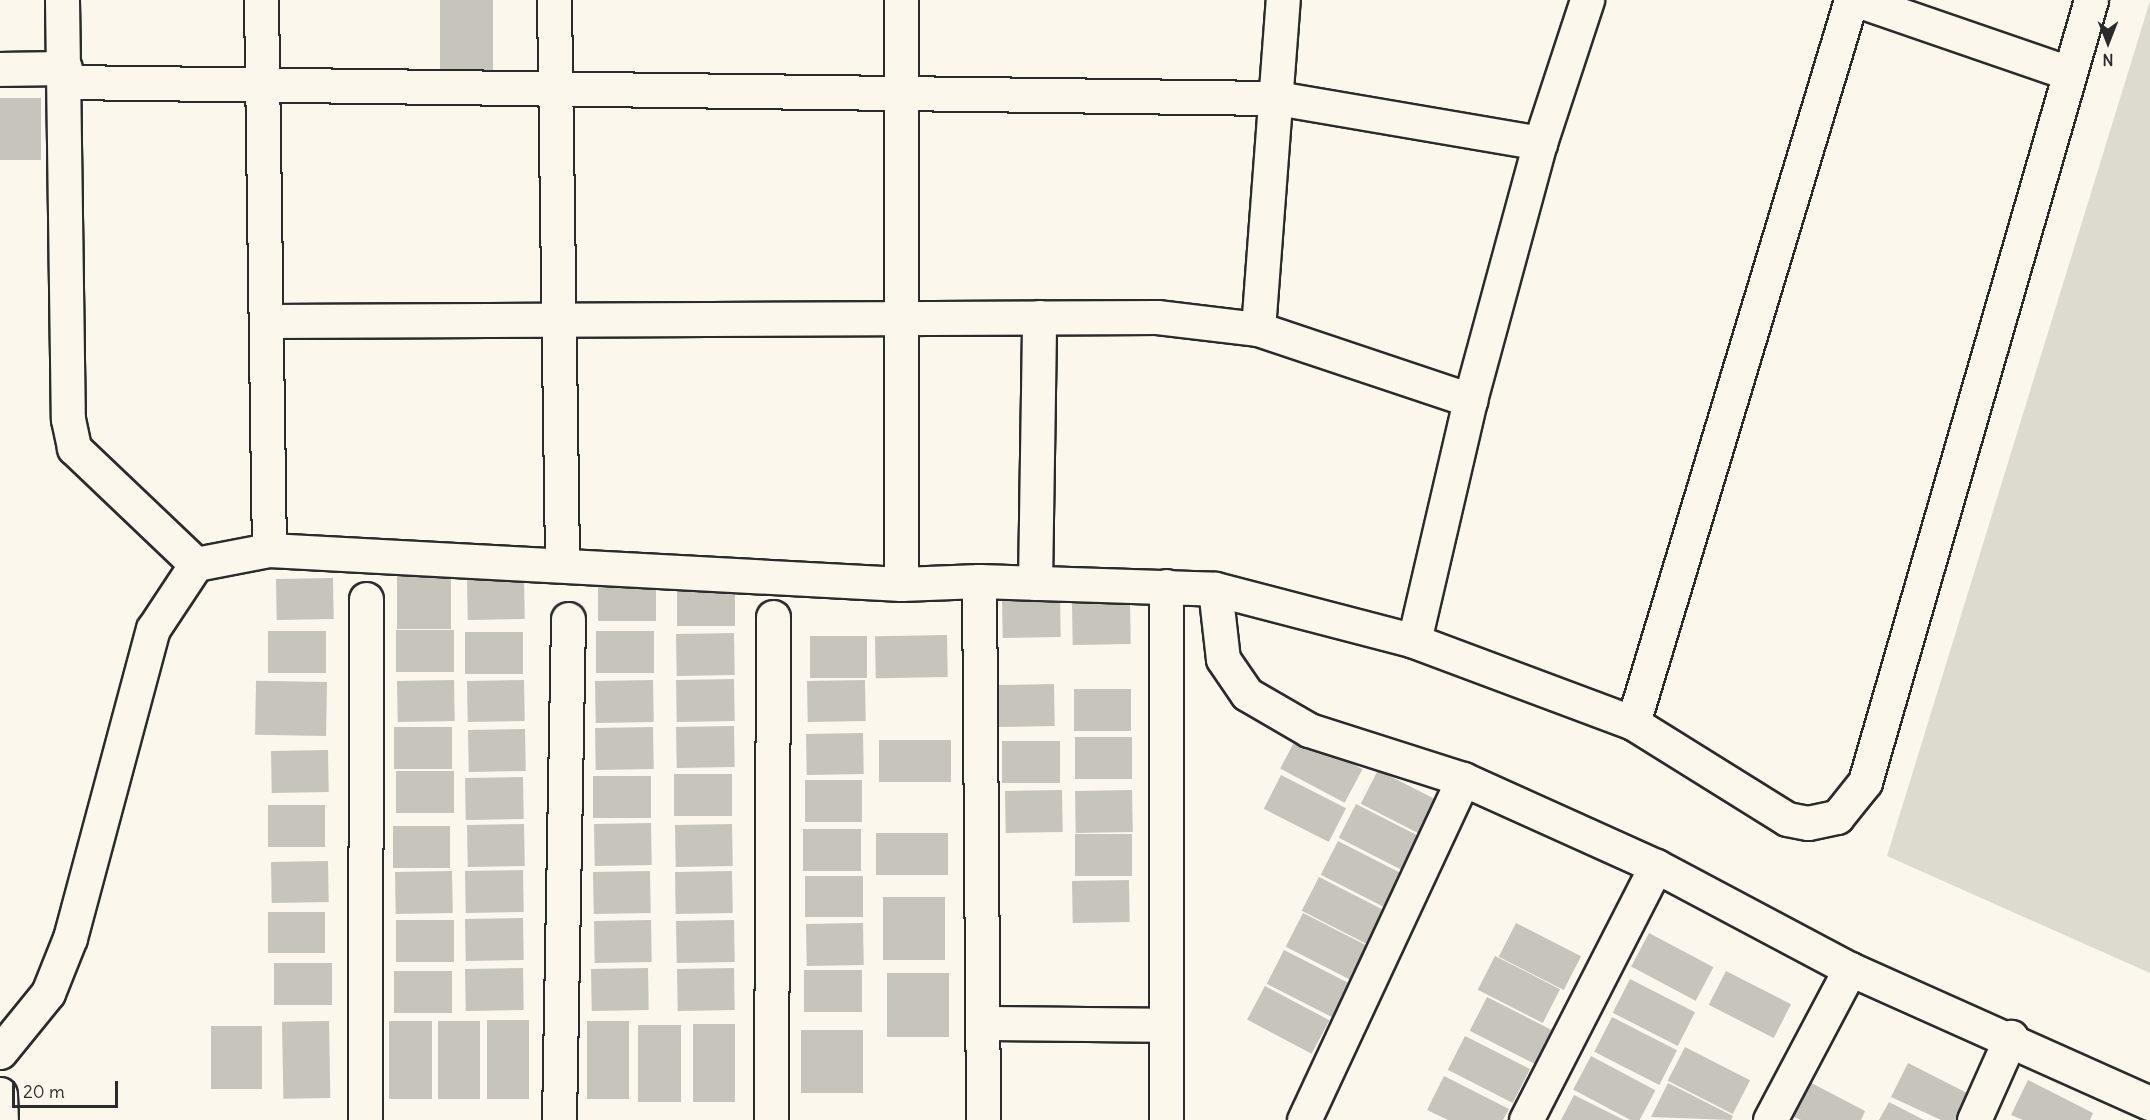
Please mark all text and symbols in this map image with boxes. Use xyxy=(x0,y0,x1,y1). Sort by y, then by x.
north arrow xyxy=(2078,12,2138,72)
text: N xyxy=(2102,50,2114,70)
scale bar xyxy=(15,1069,122,1107)
text: 20 m xyxy=(23,1080,65,1103)

